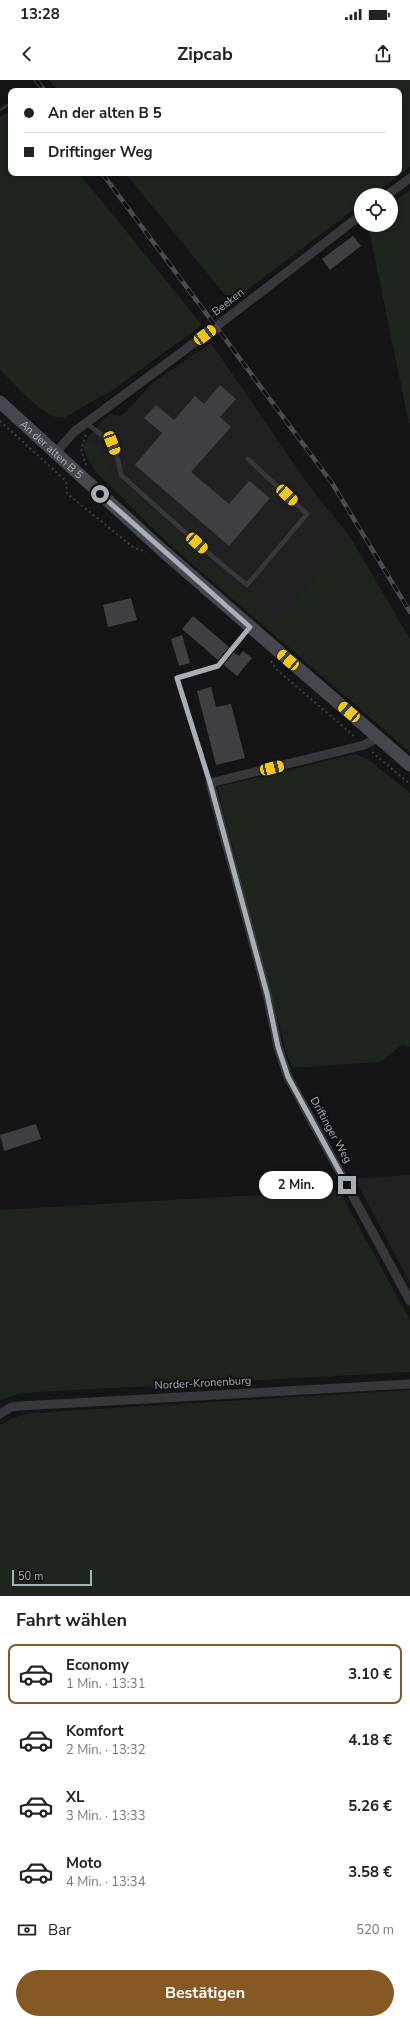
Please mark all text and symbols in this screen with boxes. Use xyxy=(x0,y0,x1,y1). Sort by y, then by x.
text: 13:28 xyxy=(20,4,60,24)
text: Zipcab xyxy=(177,42,233,66)
icon: back xyxy=(16,43,38,65)
icon: share xyxy=(372,43,394,65)
text: An der alten B 5 xyxy=(48,103,162,123)
text: Driftinger Weg xyxy=(48,142,153,162)
map controls xyxy=(354,188,398,232)
button: locate xyxy=(354,188,398,232)
street label: Beeken xyxy=(209,285,247,319)
car xyxy=(192,323,218,347)
street label: An der alten B 5 xyxy=(17,416,87,482)
car xyxy=(102,430,122,456)
car xyxy=(274,482,300,508)
route start xyxy=(91,485,109,503)
car xyxy=(184,531,210,555)
car xyxy=(275,648,301,672)
car xyxy=(336,700,362,724)
car xyxy=(259,759,285,777)
street label: Driftinger Weg xyxy=(307,1094,355,1166)
callout: 2 Min. xyxy=(259,1171,333,1199)
text: 2 Min. xyxy=(278,1176,314,1194)
route end xyxy=(338,1176,356,1194)
street label: Norder-Kronenburg xyxy=(154,1373,252,1393)
scale bar xyxy=(12,1568,92,1587)
text: 50 m xyxy=(18,1569,43,1584)
text: Fahrt wählen xyxy=(16,1608,127,1632)
text: Economy xyxy=(66,1655,129,1675)
icon: car xyxy=(18,1656,54,1692)
text: 3.10 € xyxy=(348,1664,392,1684)
text: 1 Min. · 13:31 xyxy=(66,1675,145,1693)
text: Komfort xyxy=(66,1721,124,1741)
icon: car xyxy=(18,1722,54,1758)
text: 4.18 € xyxy=(348,1730,392,1750)
text: 2 Min. · 13:32 xyxy=(66,1741,145,1759)
text: XL xyxy=(66,1787,85,1807)
icon: car xyxy=(18,1788,54,1824)
text: 5.26 € xyxy=(348,1796,392,1816)
text: 3 Min. · 13:33 xyxy=(66,1807,145,1825)
text: Moto xyxy=(66,1853,102,1873)
icon: car xyxy=(18,1854,54,1890)
text: 3.58 € xyxy=(348,1862,392,1882)
text: 4 Min. · 13:34 xyxy=(66,1873,145,1891)
icon: cash xyxy=(16,1919,38,1941)
text: Bar xyxy=(48,1920,71,1940)
text: 520 m xyxy=(356,1921,394,1939)
button: Bestätigen xyxy=(16,1970,394,2016)

